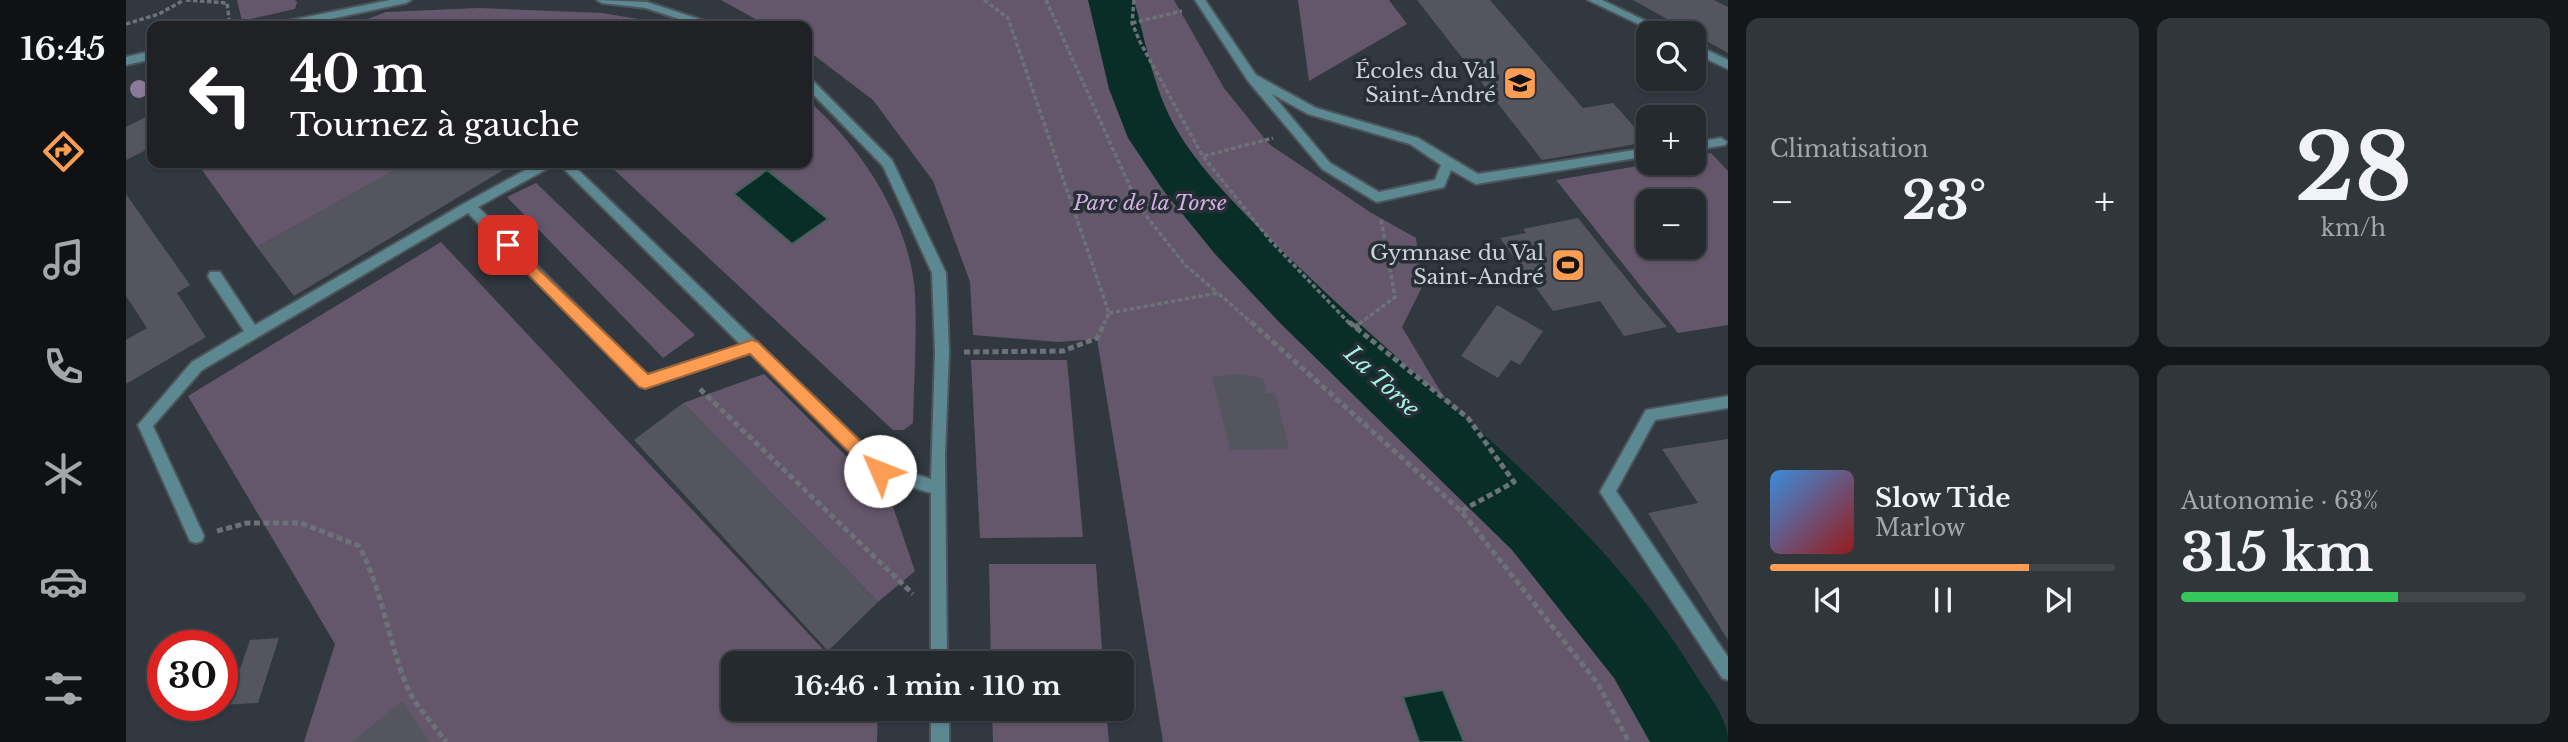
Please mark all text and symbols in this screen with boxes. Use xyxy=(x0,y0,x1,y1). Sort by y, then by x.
map controls xyxy=(1636,21,1706,259)
button: search xyxy=(1636,21,1706,91)
text: 16:45 xyxy=(21,29,105,69)
text: 40 m xyxy=(290,44,427,105)
icon: left xyxy=(175,49,266,140)
place label: Écoles du Val Saint-André xyxy=(1355,58,1496,108)
school or university icon: Écoles du Val Saint-André xyxy=(1501,64,1539,102)
text: Tournez à gauche xyxy=(290,105,580,145)
button: + xyxy=(1636,105,1706,175)
text: 28 xyxy=(2295,112,2412,225)
icon: directions xyxy=(39,127,88,176)
text: Climatisation xyxy=(1770,135,1928,163)
text: 23° xyxy=(1902,169,1986,233)
text: − xyxy=(1770,178,1794,225)
text: + xyxy=(2094,178,2115,225)
button: − xyxy=(1636,189,1706,259)
park label: Parc de la Torse xyxy=(1072,190,1227,216)
text: km/h xyxy=(2321,214,2386,242)
pin xyxy=(478,215,538,275)
icon: arrive xyxy=(489,226,527,264)
icon: music xyxy=(39,235,88,284)
place label: Gymnase du Val Saint-André xyxy=(1370,240,1544,290)
sports icon: Gymnase du Val Saint-André xyxy=(1549,246,1587,284)
water label: La Torse xyxy=(1338,339,1425,423)
icon: phone xyxy=(39,342,88,391)
position arrow xyxy=(843,434,917,508)
icon: climate xyxy=(39,449,88,498)
text: Slow Tide xyxy=(1875,482,2011,514)
text: Autonomie · 63% xyxy=(2181,487,2378,515)
text: Marlow xyxy=(1875,514,1965,542)
text: 315 km xyxy=(2181,521,2374,585)
icon: car xyxy=(39,557,88,606)
icon: previous xyxy=(1809,581,1847,619)
icon: pause xyxy=(1924,581,1962,619)
icon: next xyxy=(2039,581,2077,619)
speed limit sign: 30 xyxy=(147,630,238,721)
icon: filters xyxy=(39,664,88,713)
text: 16:46 · 1 min · 110 m xyxy=(794,670,1061,702)

